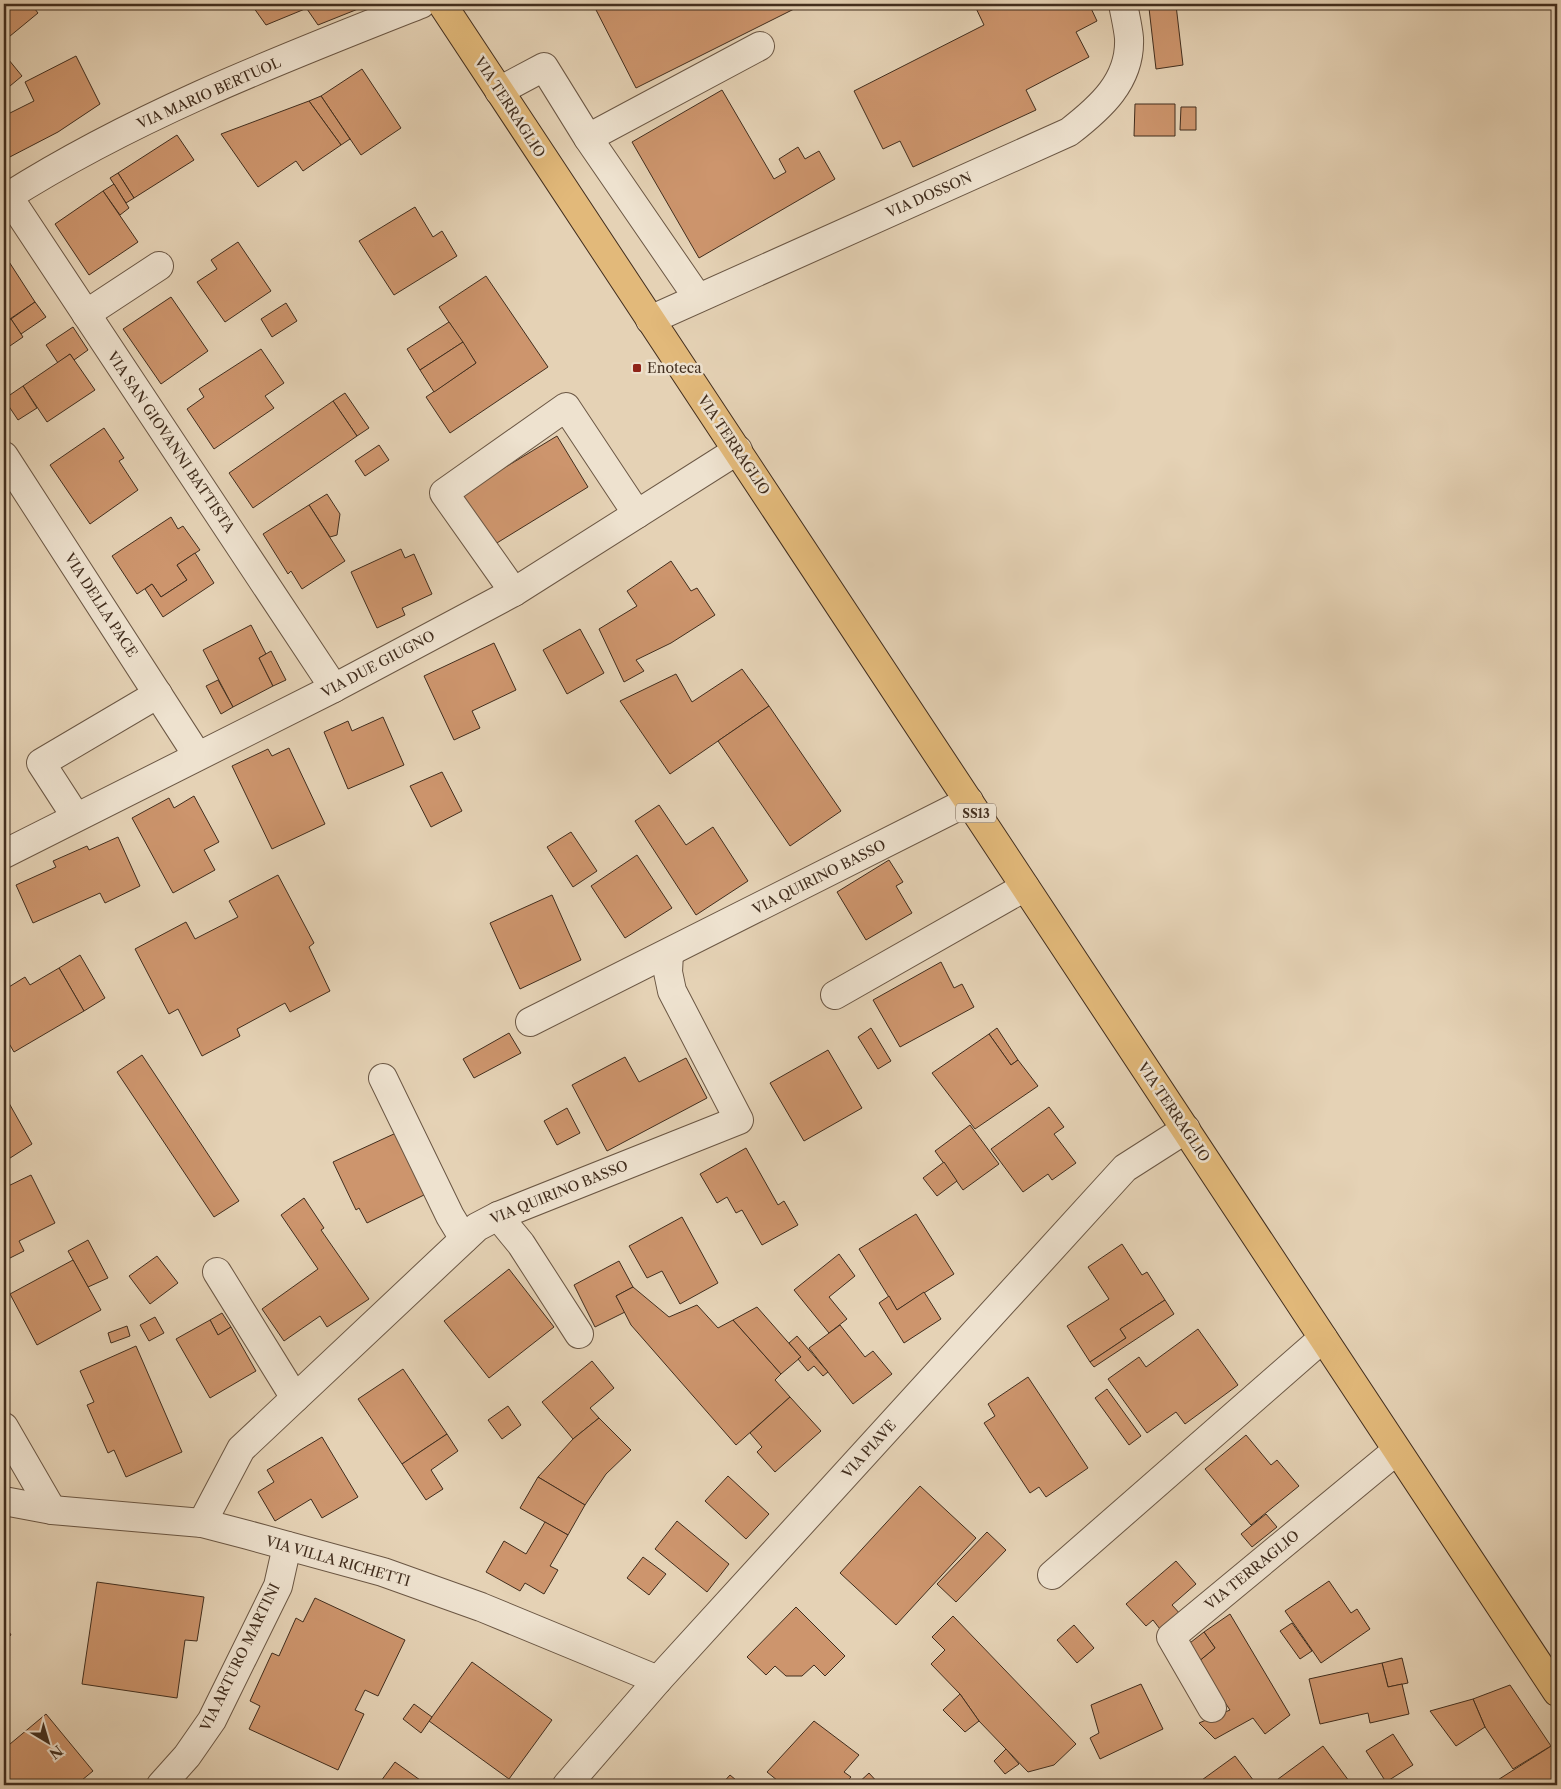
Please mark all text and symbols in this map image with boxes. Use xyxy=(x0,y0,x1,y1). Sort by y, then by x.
street label: VIA TERRAGLIO xyxy=(470,52,549,161)
street label: VIA MARIO BERTUOL xyxy=(133,53,284,133)
street label: VIA DOSSON xyxy=(883,168,975,222)
street label: VIA SAN GIOVANNI BATTISTA xyxy=(103,347,239,537)
place label: Enoteca xyxy=(647,359,702,377)
marker: Enoteca xyxy=(631,362,643,374)
street label: VIA TERRAGLIO xyxy=(693,391,774,498)
street label: VIA DELLA PACE xyxy=(60,549,141,660)
street label: VIA DUE GIUGNO xyxy=(317,626,438,702)
road number: SS13 xyxy=(956,804,996,822)
street label: VIA QUIRINO BASSO xyxy=(748,836,889,919)
street label: VIA TERRAGLIO xyxy=(1133,1058,1214,1165)
street label: VIA QUIRINO BASSO xyxy=(486,1156,631,1228)
street label: VIA PIAVE xyxy=(837,1416,900,1483)
street label: VIA TERRAGLIO xyxy=(1200,1526,1303,1614)
street label: VIA VILLA RICHETTI xyxy=(263,1531,412,1590)
street label: VIA ARTURO MARTINI xyxy=(196,1580,284,1735)
north arrow xyxy=(22,1716,72,1766)
text: N xyxy=(46,1741,66,1763)

